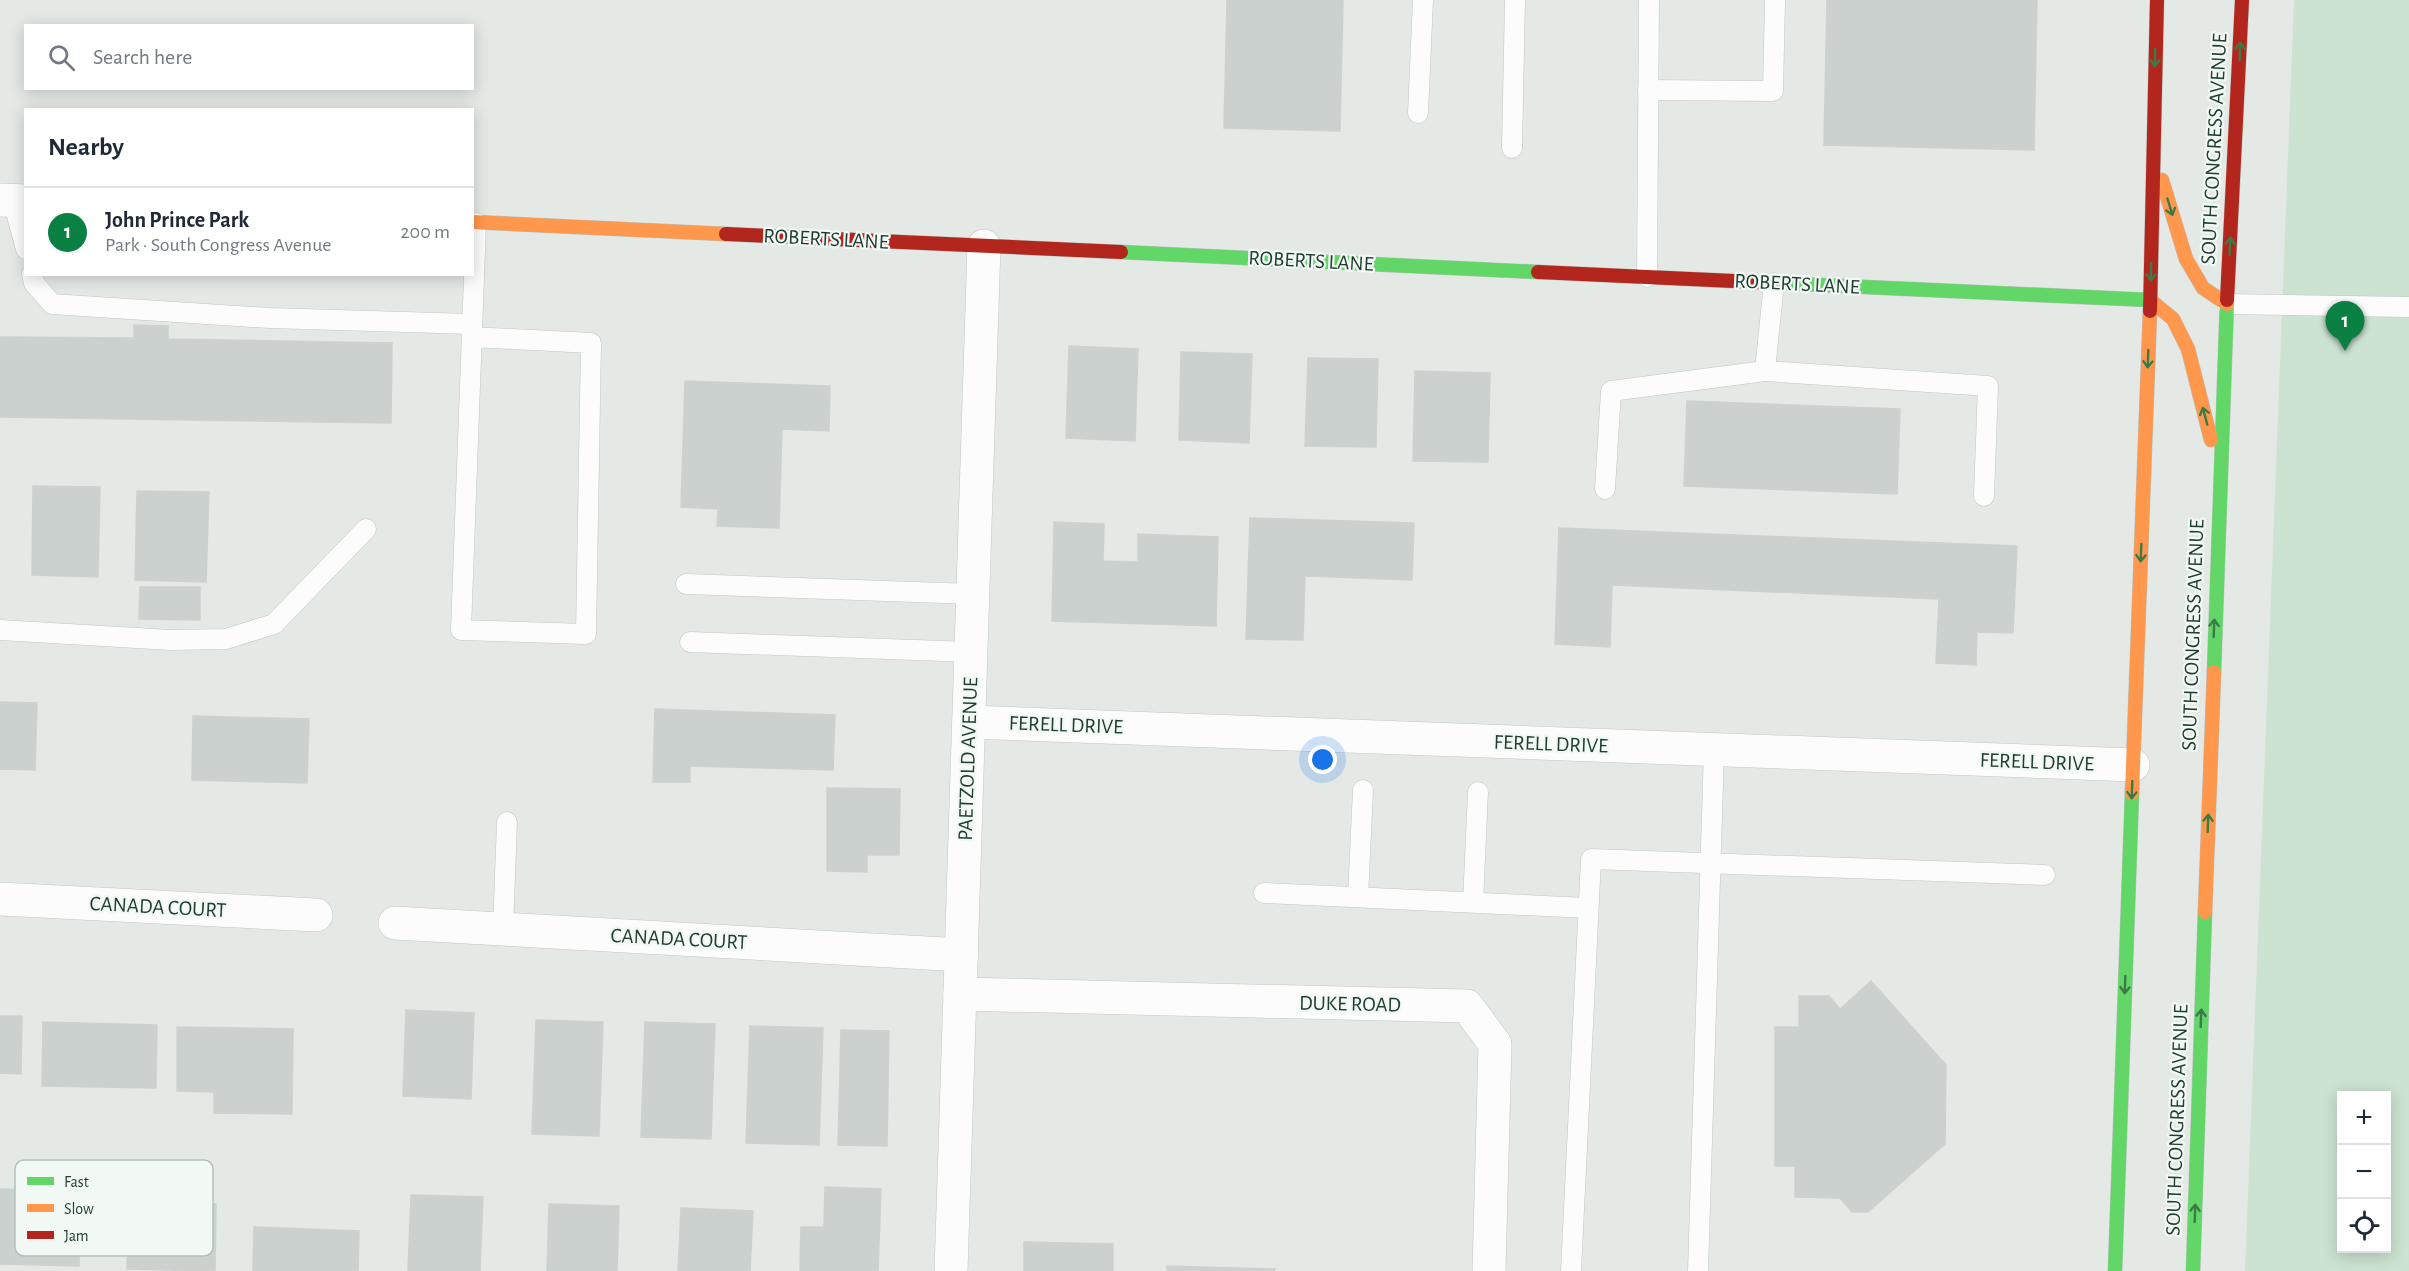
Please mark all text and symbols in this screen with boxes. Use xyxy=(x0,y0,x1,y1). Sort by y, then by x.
search box xyxy=(24,24,474,90)
street label: SOUTH CONGRESS AVENUE xyxy=(2197,33,2231,265)
icon: search xyxy=(45,41,78,74)
one-way arrow xyxy=(2235,42,2246,62)
text: Search here xyxy=(93,46,192,68)
one-way arrow xyxy=(2150,48,2161,68)
text: Nearby xyxy=(48,134,124,160)
one-way arrow xyxy=(2166,197,2177,216)
text: John Prince Park xyxy=(105,209,249,231)
text: 1 xyxy=(64,222,71,242)
text: 200 m xyxy=(400,222,450,242)
street label: ROBERTS LANE xyxy=(763,225,889,253)
text: Park · South Congress Avenue xyxy=(105,235,332,255)
one-way arrow xyxy=(2225,237,2236,257)
street label: ROBERTS LANE xyxy=(1248,247,1374,275)
one-way arrow xyxy=(2145,262,2157,282)
street label: ROBERTS LANE xyxy=(1734,270,1860,298)
pin: 1 xyxy=(2326,302,2364,351)
one-way arrow xyxy=(2143,348,2154,368)
one-way arrow xyxy=(2199,407,2211,426)
street label: SOUTH CONGRESS AVENUE xyxy=(2178,519,2208,751)
one-way arrow xyxy=(2135,543,2147,563)
one-way arrow xyxy=(2209,618,2220,638)
street label: PAETZOLD AVENUE xyxy=(955,677,981,841)
street label: FERELL DRIVE xyxy=(1008,713,1124,737)
street label: FERELL DRIVE xyxy=(1493,732,1609,756)
your location xyxy=(1308,745,1337,774)
street label: FERELL DRIVE xyxy=(1979,750,2095,774)
one-way arrow xyxy=(2127,780,2138,800)
one-way arrow xyxy=(2202,813,2213,833)
street label: CANADA COURT xyxy=(89,893,227,921)
street label: CANADA COURT xyxy=(610,925,748,953)
one-way arrow xyxy=(2120,975,2131,995)
street label: DUKE ROAD xyxy=(1299,993,1401,1015)
street label: SOUTH CONGRESS AVENUE xyxy=(2162,1004,2192,1236)
one-way arrow xyxy=(2196,1008,2207,1028)
map controls xyxy=(2337,1091,2391,1253)
button: + xyxy=(2337,1091,2391,1145)
button: − xyxy=(2337,1145,2391,1199)
legend xyxy=(15,1160,213,1256)
text: Fast xyxy=(64,1174,89,1190)
button: locate xyxy=(2337,1199,2391,1253)
text: Slow xyxy=(64,1201,94,1217)
one-way arrow xyxy=(2189,1203,2200,1223)
text: Jam xyxy=(64,1228,89,1244)

